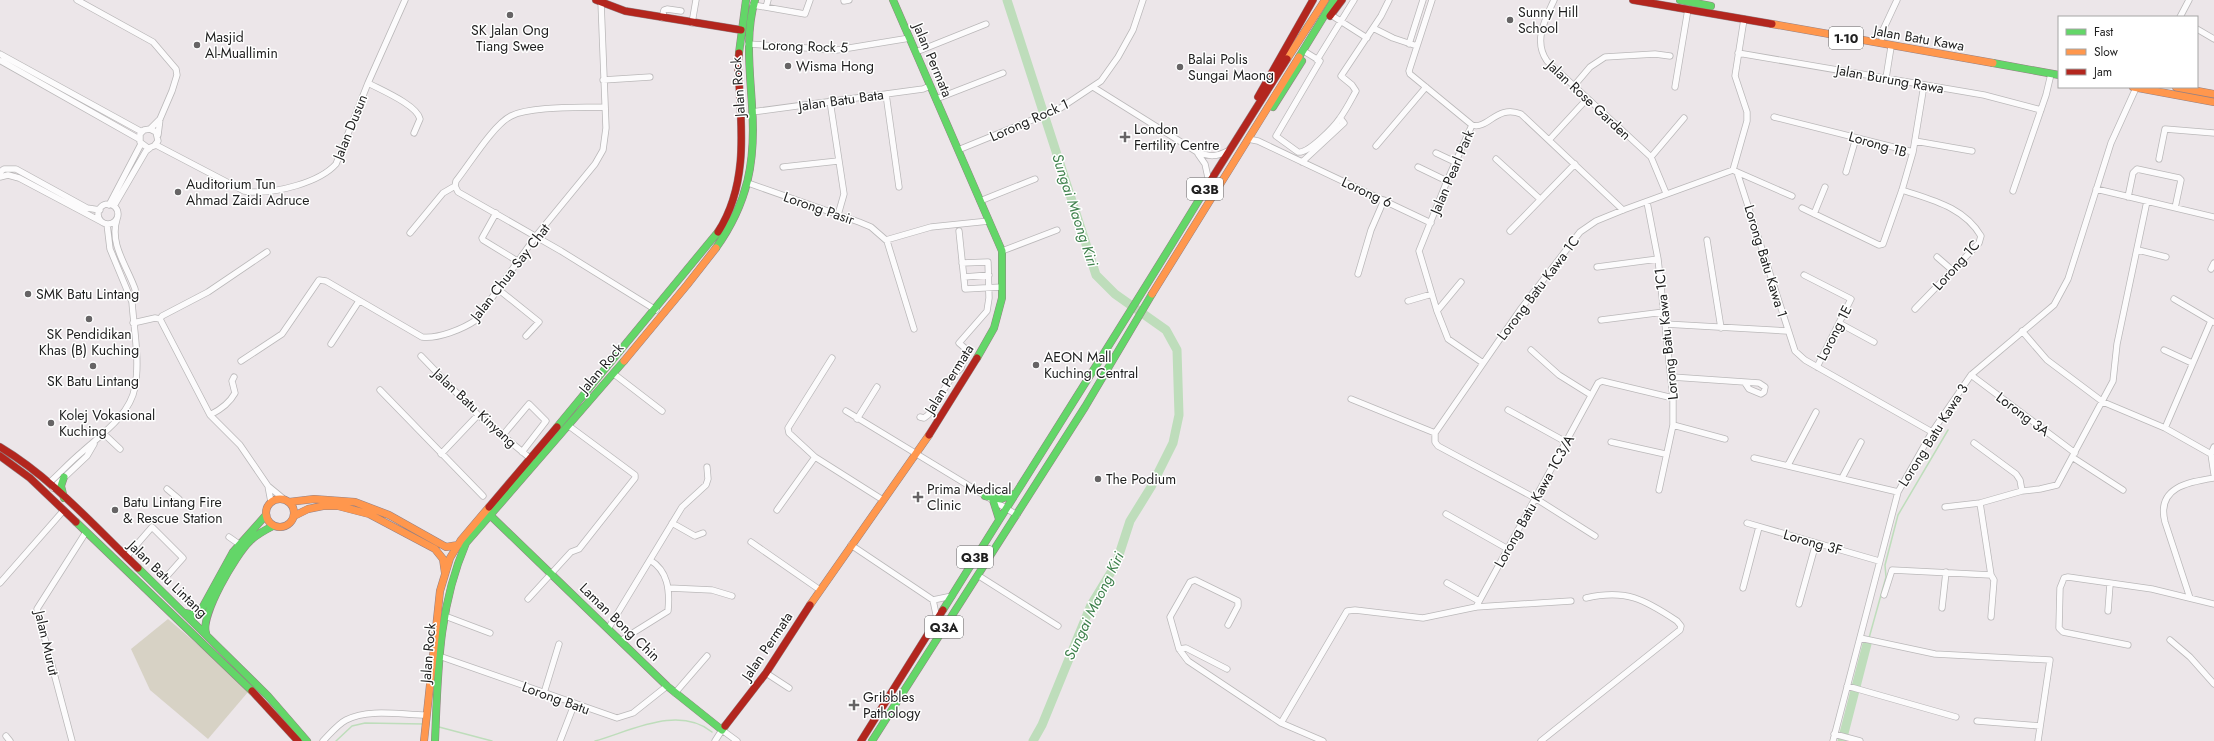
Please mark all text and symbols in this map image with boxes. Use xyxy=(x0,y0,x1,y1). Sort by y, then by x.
place label: Sunny Hill School xyxy=(1518,2,1578,38)
marker: SK Jalan Ong Tiang Swee xyxy=(505,10,515,20)
marker: Sunny Hill School xyxy=(1505,15,1515,25)
legend xyxy=(2058,16,2198,88)
street label: Jalan Permata xyxy=(908,18,958,100)
place label: SK Jalan Ong Tiang Swee xyxy=(471,20,549,56)
street label: Jalan Batu Kawa xyxy=(1870,20,1966,56)
text: Fast xyxy=(2094,23,2113,41)
place label: Masjid Al-Muallimin xyxy=(205,27,278,63)
road number: 1-10 xyxy=(1829,27,1863,49)
street label: Lorong Rock 5 xyxy=(762,35,848,58)
marker: Masjid Al-Muallimin xyxy=(192,40,202,50)
text: Slow xyxy=(2094,43,2119,61)
place label: Balai Polis Sungai Maong xyxy=(1188,49,1274,85)
street label: Jalan Rose Garden xyxy=(1541,54,1636,145)
street label: Jalan Rock xyxy=(726,56,750,120)
place label: Wisma Hong xyxy=(796,56,874,76)
street label: Jalan Burung Rawa xyxy=(1833,59,1946,98)
marker: Wisma Hong xyxy=(783,61,793,71)
marker: Balai Polis Sungai Maong xyxy=(1175,62,1185,72)
text: Jam xyxy=(2092,63,2112,81)
street label: Jalan Batu Bata xyxy=(795,84,885,116)
street label: Jalan Dusun xyxy=(327,91,372,165)
street label: Lorong Rock 1 xyxy=(986,94,1072,146)
place label: London Fertility Centre xyxy=(1134,119,1219,155)
street label: Jalan Pearl Park xyxy=(1424,126,1479,219)
street label: Lorong 1B xyxy=(1846,126,1910,162)
marker: London Fertility Centre xyxy=(1119,131,1131,143)
water label: Sungai Maong Kiri xyxy=(1046,151,1104,269)
street label: Lorong 6 xyxy=(1338,172,1396,212)
place label: Auditorium Tun Ahmad Zaidi Adruce xyxy=(186,174,310,210)
road number: Q3B xyxy=(1187,178,1223,200)
marker: Auditorium Tun Ahmad Zaidi Adruce xyxy=(173,187,183,197)
street label: Lorong Pasir xyxy=(781,187,857,230)
street label: Lorong Batu Kawa 1 xyxy=(1739,202,1793,320)
street label: Jalan Chua Say Chat xyxy=(464,219,555,326)
street label: Lorong Batu Kawa 1C xyxy=(1492,232,1584,344)
street label: Lorong 1C xyxy=(1928,235,1984,295)
street label: Lorong Batu Kawa 1C1 xyxy=(1649,267,1683,401)
place label: SMK Batu Lintang xyxy=(36,284,139,304)
marker: SMK Batu Lintang xyxy=(23,289,33,299)
street label: Lorong 1E xyxy=(1812,302,1856,364)
marker: SK Pendidikan Khas (B) Kuching xyxy=(84,314,94,324)
place label: SK Pendidikan Khas (B) Kuching xyxy=(39,324,139,360)
street label: Jalan Rock xyxy=(573,338,628,399)
street label: Jalan Permata xyxy=(919,340,978,419)
place label: AEON Mall Kuching Central xyxy=(1044,347,1138,383)
marker: AEON Mall Kuching Central xyxy=(1031,360,1041,370)
marker: SK Batu Lintang xyxy=(88,361,98,371)
street label: Jalan Batu Kinyang xyxy=(427,362,521,452)
place label: SK Batu Lintang xyxy=(47,371,139,391)
street label: Lorong Batu Kawa 3 xyxy=(1893,379,1973,490)
street label: Lorong 3A xyxy=(1992,387,2055,441)
place label: Kolej Vokasional Kuching xyxy=(59,405,155,441)
marker: Kolej Vokasional Kuching xyxy=(46,418,56,428)
street label: Lorong Batu Kawa 1C3/A xyxy=(1489,431,1579,571)
place label: The Podium xyxy=(1106,469,1176,489)
marker: The Podium xyxy=(1093,474,1103,484)
place label: Prima Medical Clinic xyxy=(927,479,1012,515)
marker: Prima Medical Clinic xyxy=(912,491,924,503)
place label: Batu Lintang Fire & Rescue Station xyxy=(123,492,223,528)
marker: Batu Lintang Fire & Rescue Station xyxy=(110,505,120,515)
street label: Lorong 3F xyxy=(1781,524,1845,560)
street label: Jalan Batu Lintang xyxy=(122,534,212,622)
road number: Q3B xyxy=(957,546,993,568)
water label: Sungai Maong Kiri xyxy=(1058,548,1130,664)
street label: Laman Bong Chin xyxy=(575,578,665,666)
street label: Jalan Murut xyxy=(29,607,64,678)
street label: Jalan Permata xyxy=(736,608,797,686)
road number: Q3A xyxy=(925,616,963,638)
street label: Jalan Rock xyxy=(415,621,441,686)
street label: Lorong Batu xyxy=(519,676,593,720)
place label: Gribbles Pathology xyxy=(863,687,921,723)
marker: Gribbles Pathology xyxy=(848,699,860,711)

